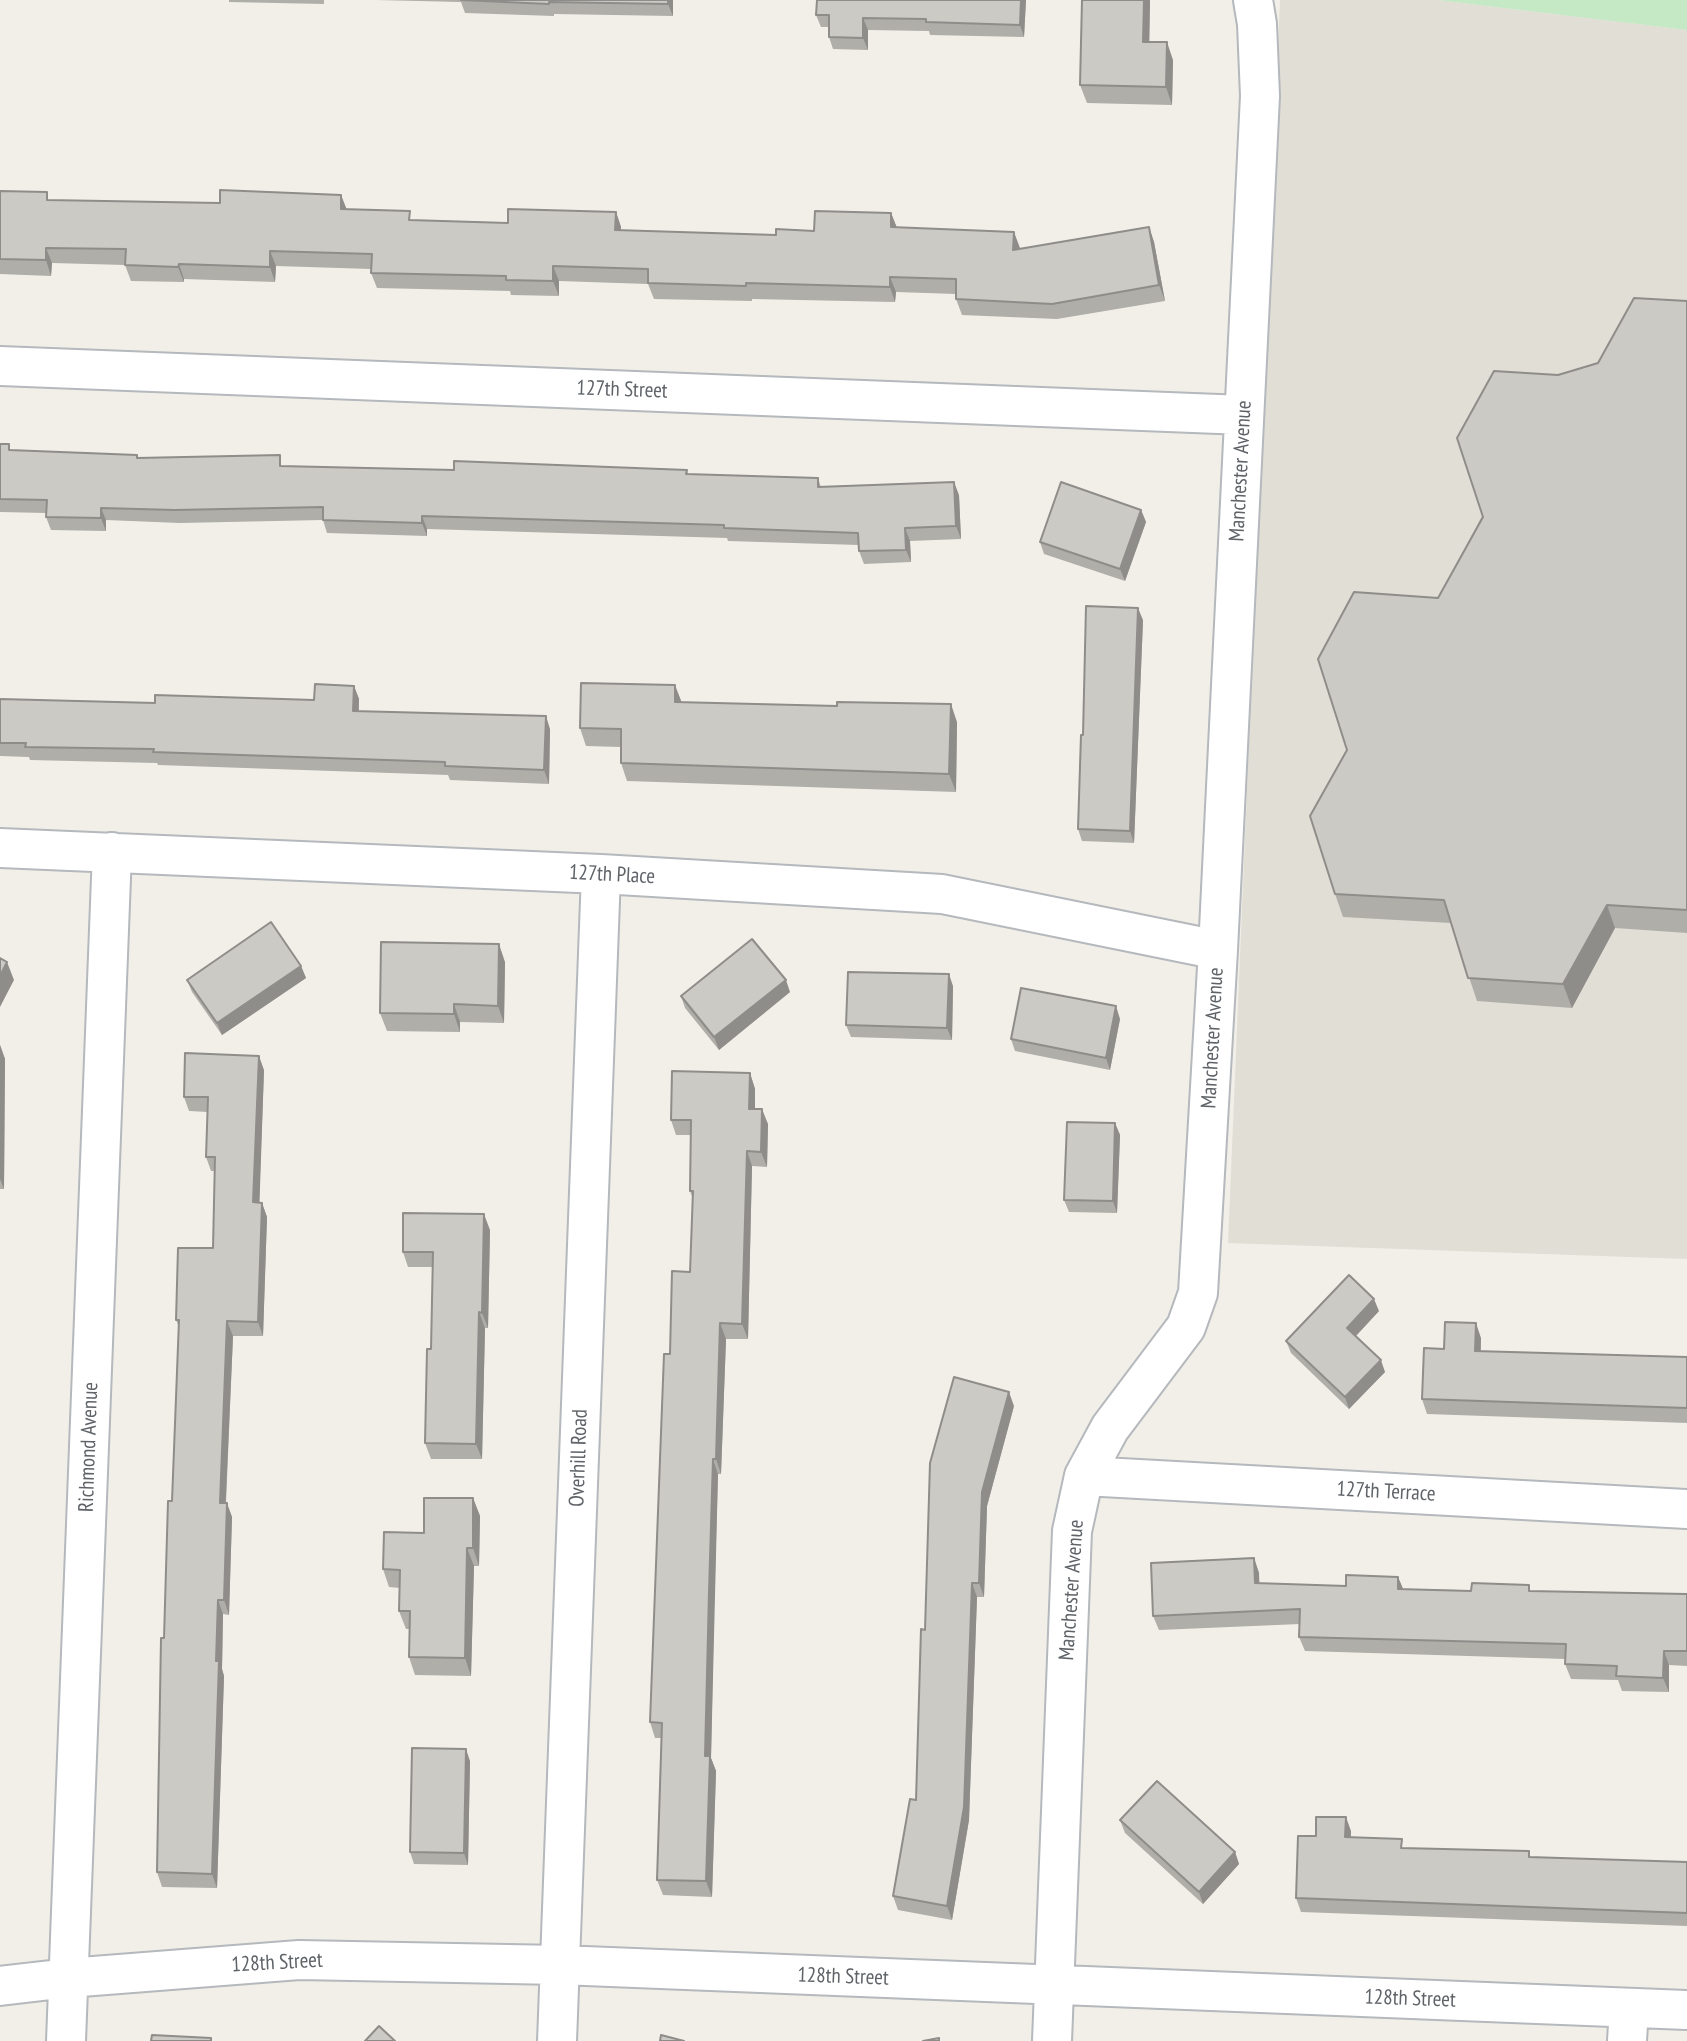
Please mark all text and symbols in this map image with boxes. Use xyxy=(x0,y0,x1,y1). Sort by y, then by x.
street label: 127th Street xyxy=(576,376,668,404)
street label: Manchester Avenue xyxy=(1225,400,1257,542)
street label: 127th Place xyxy=(568,860,656,890)
street label: Manchester Avenue xyxy=(1197,967,1229,1109)
street label: Richmond Avenue xyxy=(74,1382,104,1512)
street label: Overhill Road xyxy=(565,1409,593,1507)
street label: 127th Terrace xyxy=(1336,1477,1436,1507)
street label: Manchester Avenue xyxy=(1055,1519,1089,1661)
street label: 128th Street xyxy=(231,1948,323,1978)
street label: 128th Street xyxy=(797,1963,889,1991)
street label: 128th Street xyxy=(1364,1985,1456,2013)

